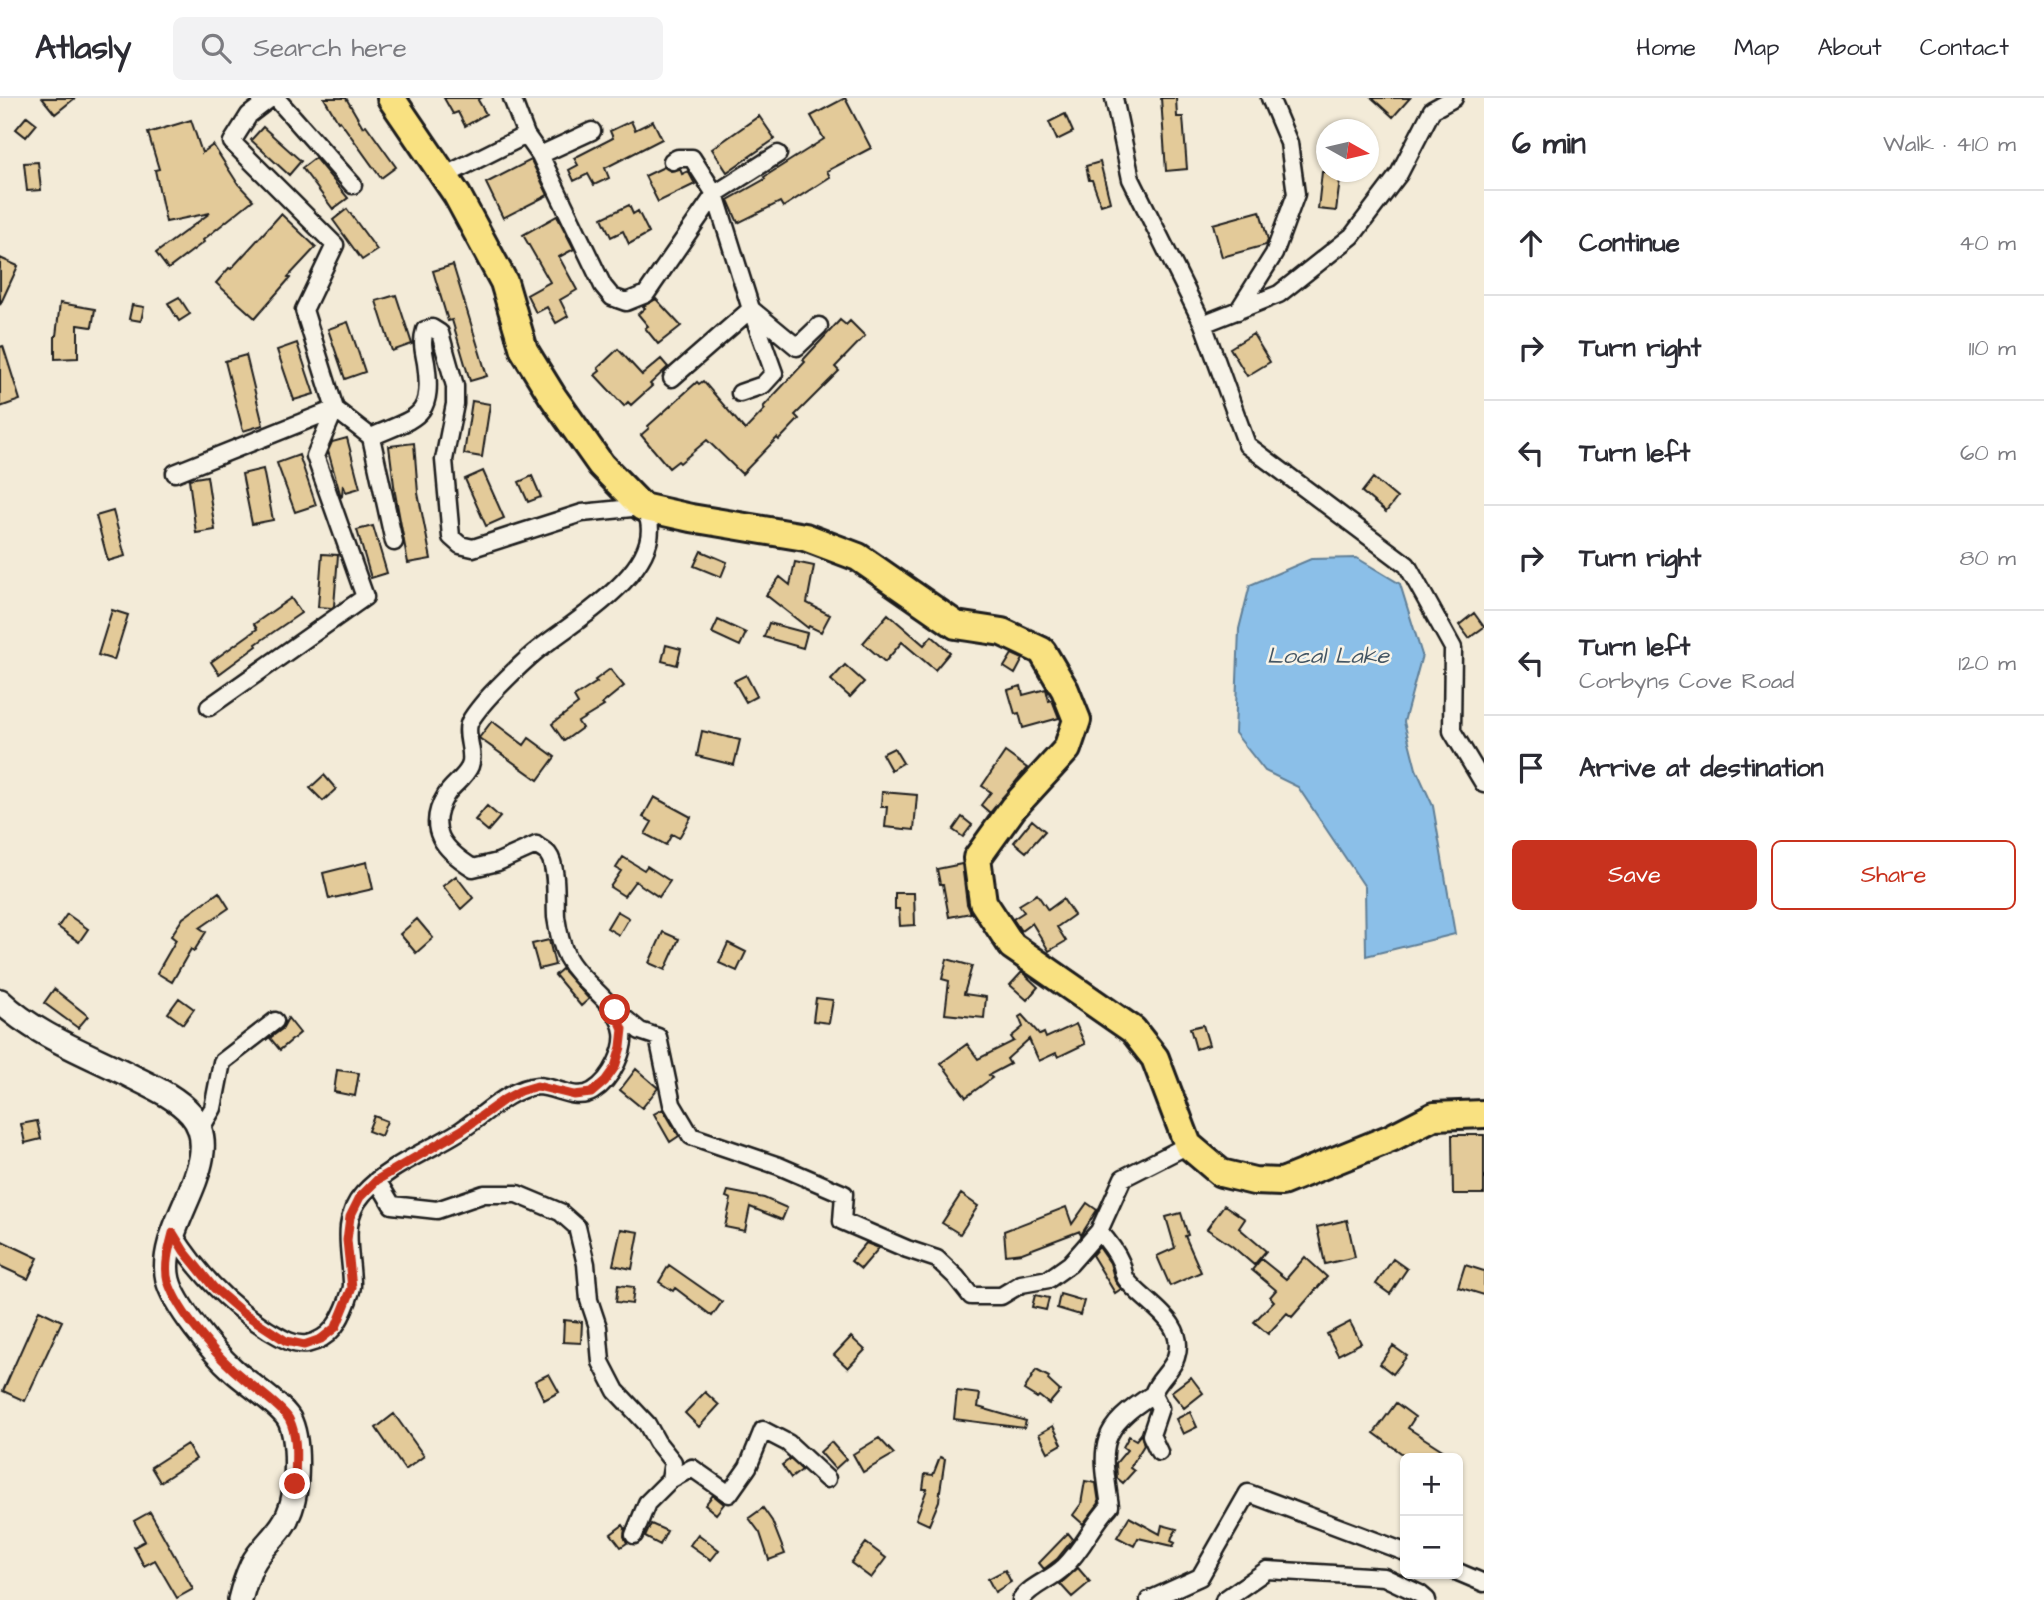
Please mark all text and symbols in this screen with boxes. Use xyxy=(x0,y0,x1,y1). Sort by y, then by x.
search box xyxy=(173,17,663,80)
text: Atlasly xyxy=(35,25,131,71)
icon: search xyxy=(197,29,235,67)
text: Search here xyxy=(253,30,407,66)
text: Home xyxy=(1636,31,1696,65)
text: Map xyxy=(1734,31,1779,65)
text: About xyxy=(1817,31,1882,65)
text: Contact xyxy=(1920,31,2009,65)
north arrow xyxy=(1316,119,1379,182)
text: 6 min xyxy=(1512,123,1586,165)
text: Walk · 410 m xyxy=(1883,128,2016,160)
icon: ahead xyxy=(1512,224,1550,262)
text: Continue xyxy=(1579,225,1680,261)
text: 40 m xyxy=(1959,227,2016,259)
icon: right xyxy=(1512,329,1550,367)
text: Turn right xyxy=(1579,330,1701,366)
text: 110 m xyxy=(1968,332,2016,364)
icon: left xyxy=(1512,434,1550,472)
text: Turn left xyxy=(1579,435,1690,471)
text: 60 m xyxy=(1960,437,2016,469)
icon: right xyxy=(1512,539,1550,577)
text: Turn right xyxy=(1579,540,1701,576)
text: 80 m xyxy=(1959,542,2016,574)
text: Turn left xyxy=(1579,629,1690,665)
water label: Local Lake xyxy=(1267,640,1391,672)
icon: left xyxy=(1512,644,1550,682)
text: 120 m xyxy=(1958,647,2016,679)
text: Corbyns Cove Road xyxy=(1579,665,1794,697)
icon: arrive xyxy=(1512,749,1550,787)
text: Arrive at destination xyxy=(1579,750,1824,786)
button: Save xyxy=(1512,840,1757,910)
button: Share xyxy=(1771,840,2016,910)
route start xyxy=(599,994,630,1025)
map controls xyxy=(1400,1453,1463,1579)
button: + xyxy=(1400,1453,1463,1516)
route end xyxy=(279,1468,310,1499)
button: − xyxy=(1400,1516,1463,1579)

